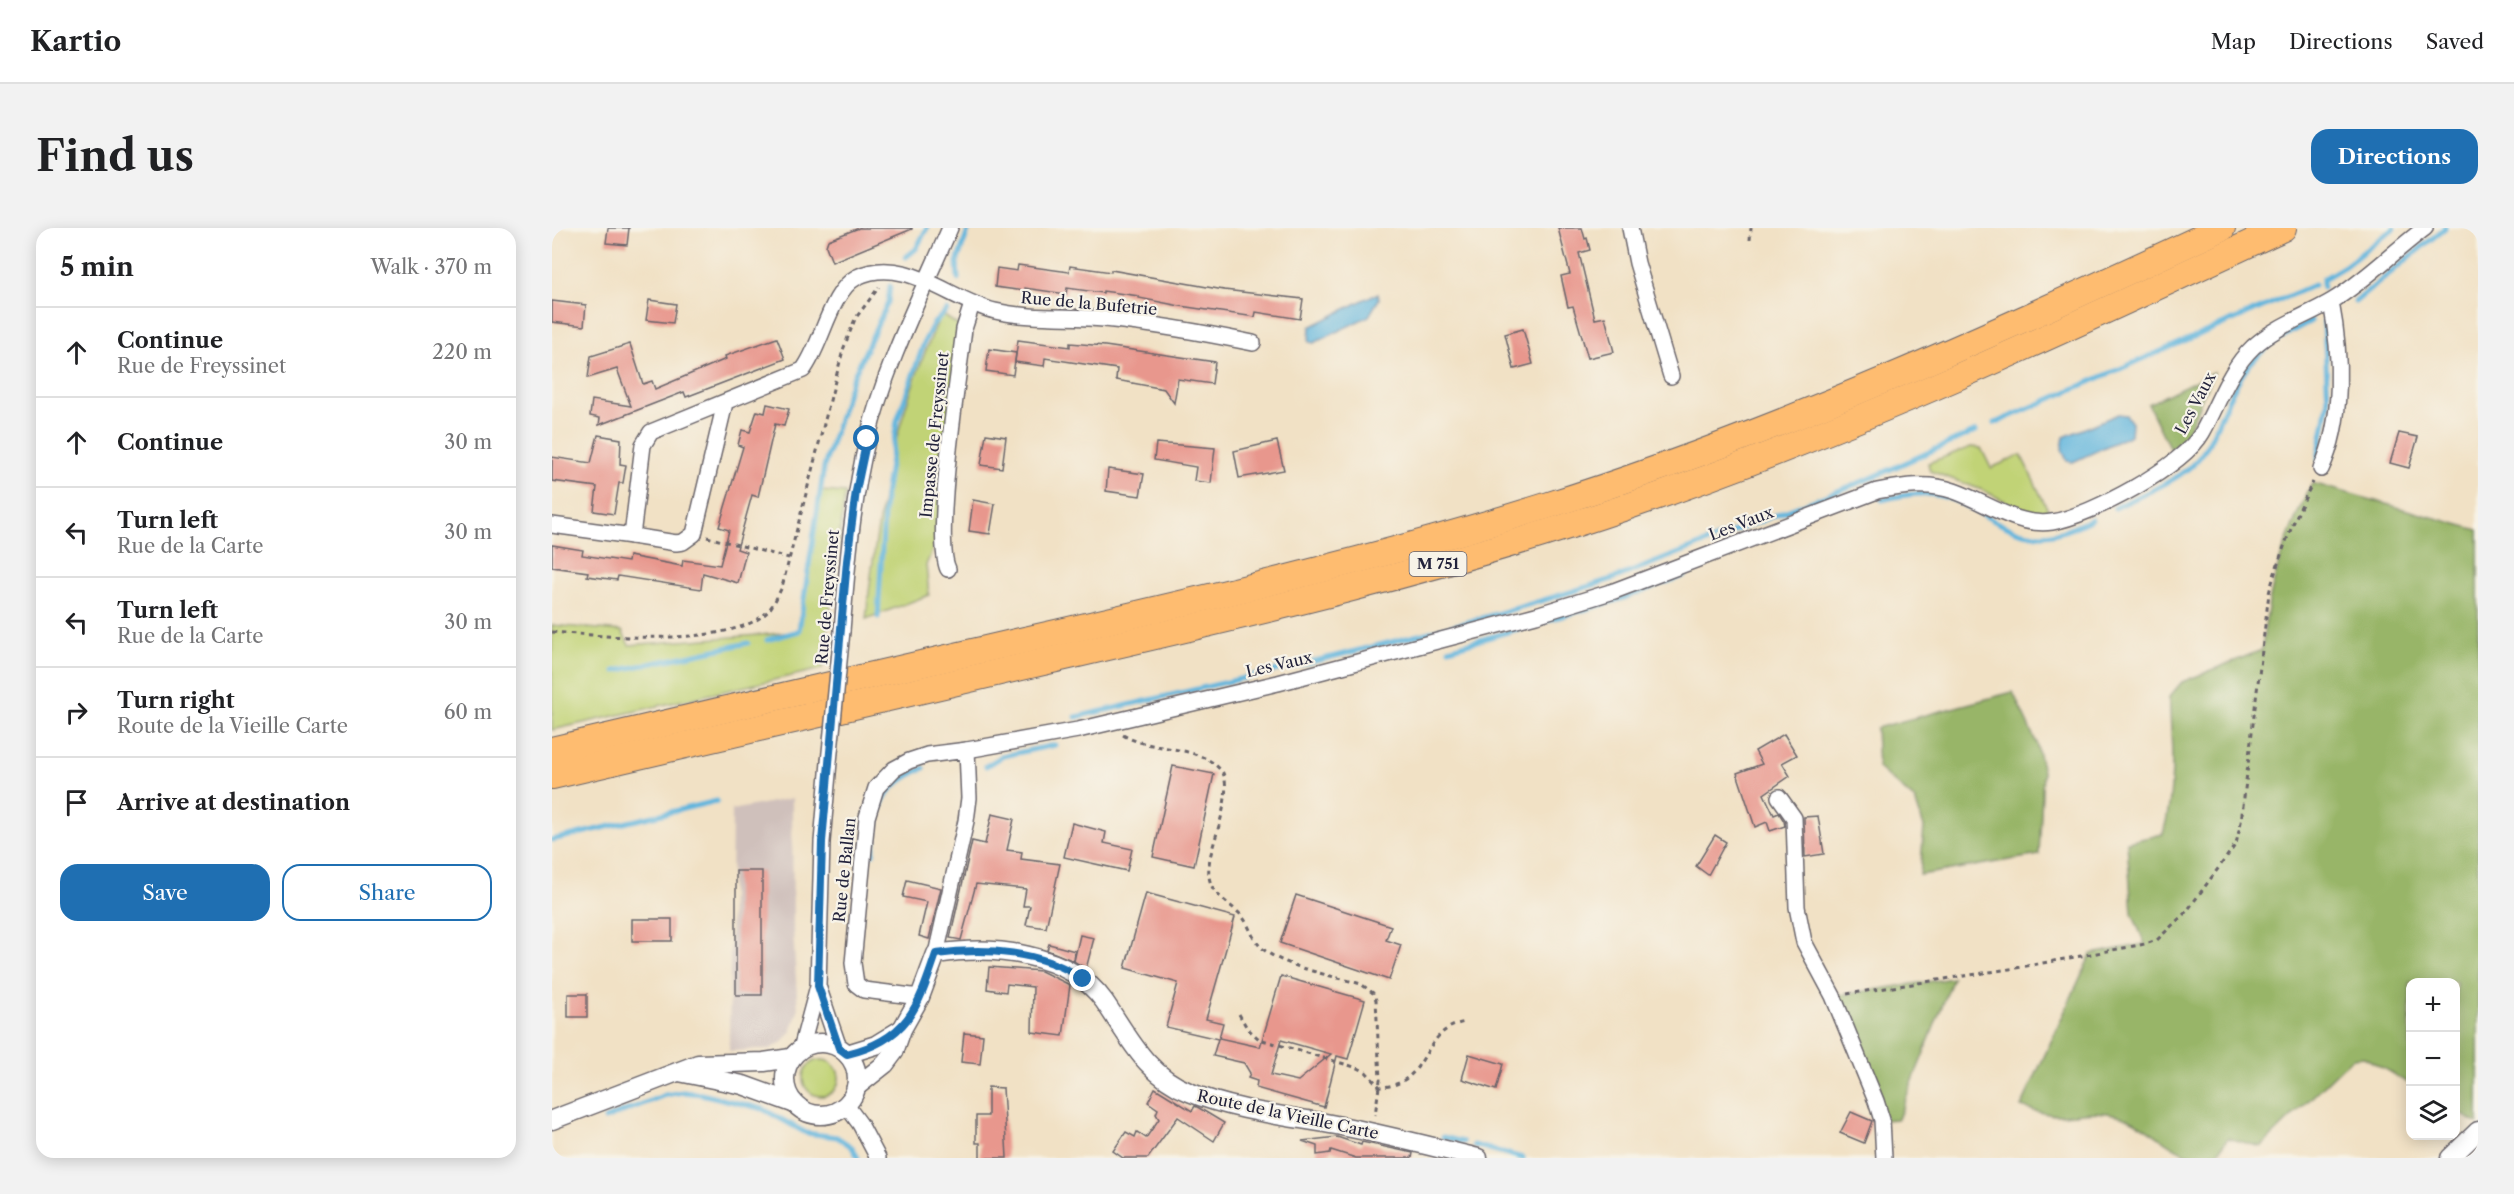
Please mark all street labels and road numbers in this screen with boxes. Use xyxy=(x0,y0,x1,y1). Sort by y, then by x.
street label: Rue de la Bufetrie xyxy=(1020,287,1158,319)
street label: Impasse de Freyssinet xyxy=(915,351,953,519)
street label: Les Vaux xyxy=(2170,368,2220,438)
street label: Les Vaux xyxy=(1706,501,1777,544)
street label: Rue de Freyssinet xyxy=(811,528,843,665)
road number: M 751 xyxy=(1410,552,1466,576)
street label: Les Vaux xyxy=(1244,646,1315,681)
street label: Rue de Ballan xyxy=(829,817,859,923)
street label: Route de la Vieille Carte xyxy=(1196,1085,1381,1143)

